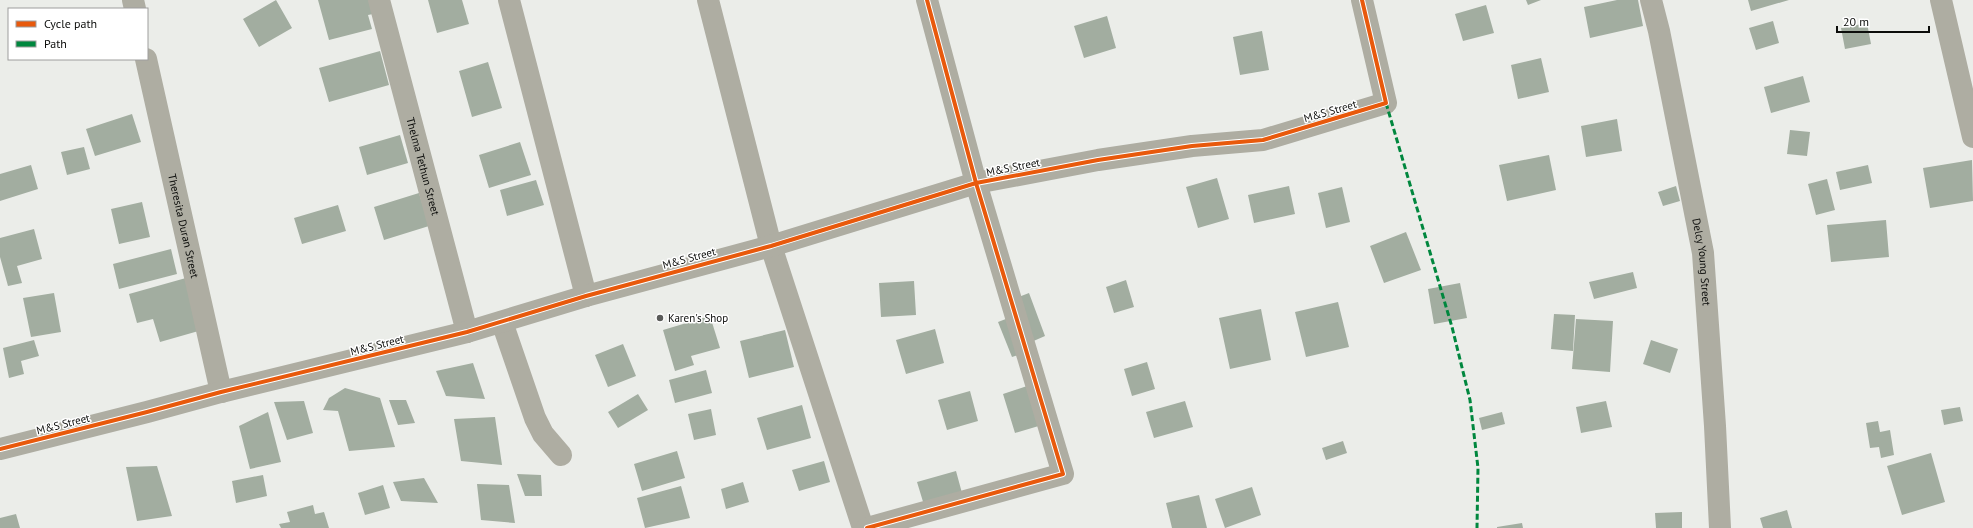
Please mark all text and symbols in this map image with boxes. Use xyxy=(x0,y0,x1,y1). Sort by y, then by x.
legend xyxy=(8,8,148,60)
scale bar xyxy=(1837,8,1929,34)
text: 20 m xyxy=(1843,14,1869,29)
text: Cycle path xyxy=(44,16,97,31)
text: Path xyxy=(44,36,67,51)
street label: M&S Street xyxy=(1302,97,1358,125)
street label: Thelma Tethun Street xyxy=(403,116,443,217)
street label: M&S Street xyxy=(985,155,1041,179)
street label: Theresita Duran Street xyxy=(165,172,202,279)
street label: Delcy Young Street xyxy=(1689,217,1714,306)
street label: M&S Street xyxy=(661,244,717,272)
place label: Karen's Shop xyxy=(668,311,728,325)
marker: Karen's Shop xyxy=(655,313,665,323)
street label: M&S Street xyxy=(349,332,405,358)
street label: M&S Street xyxy=(35,411,91,437)

